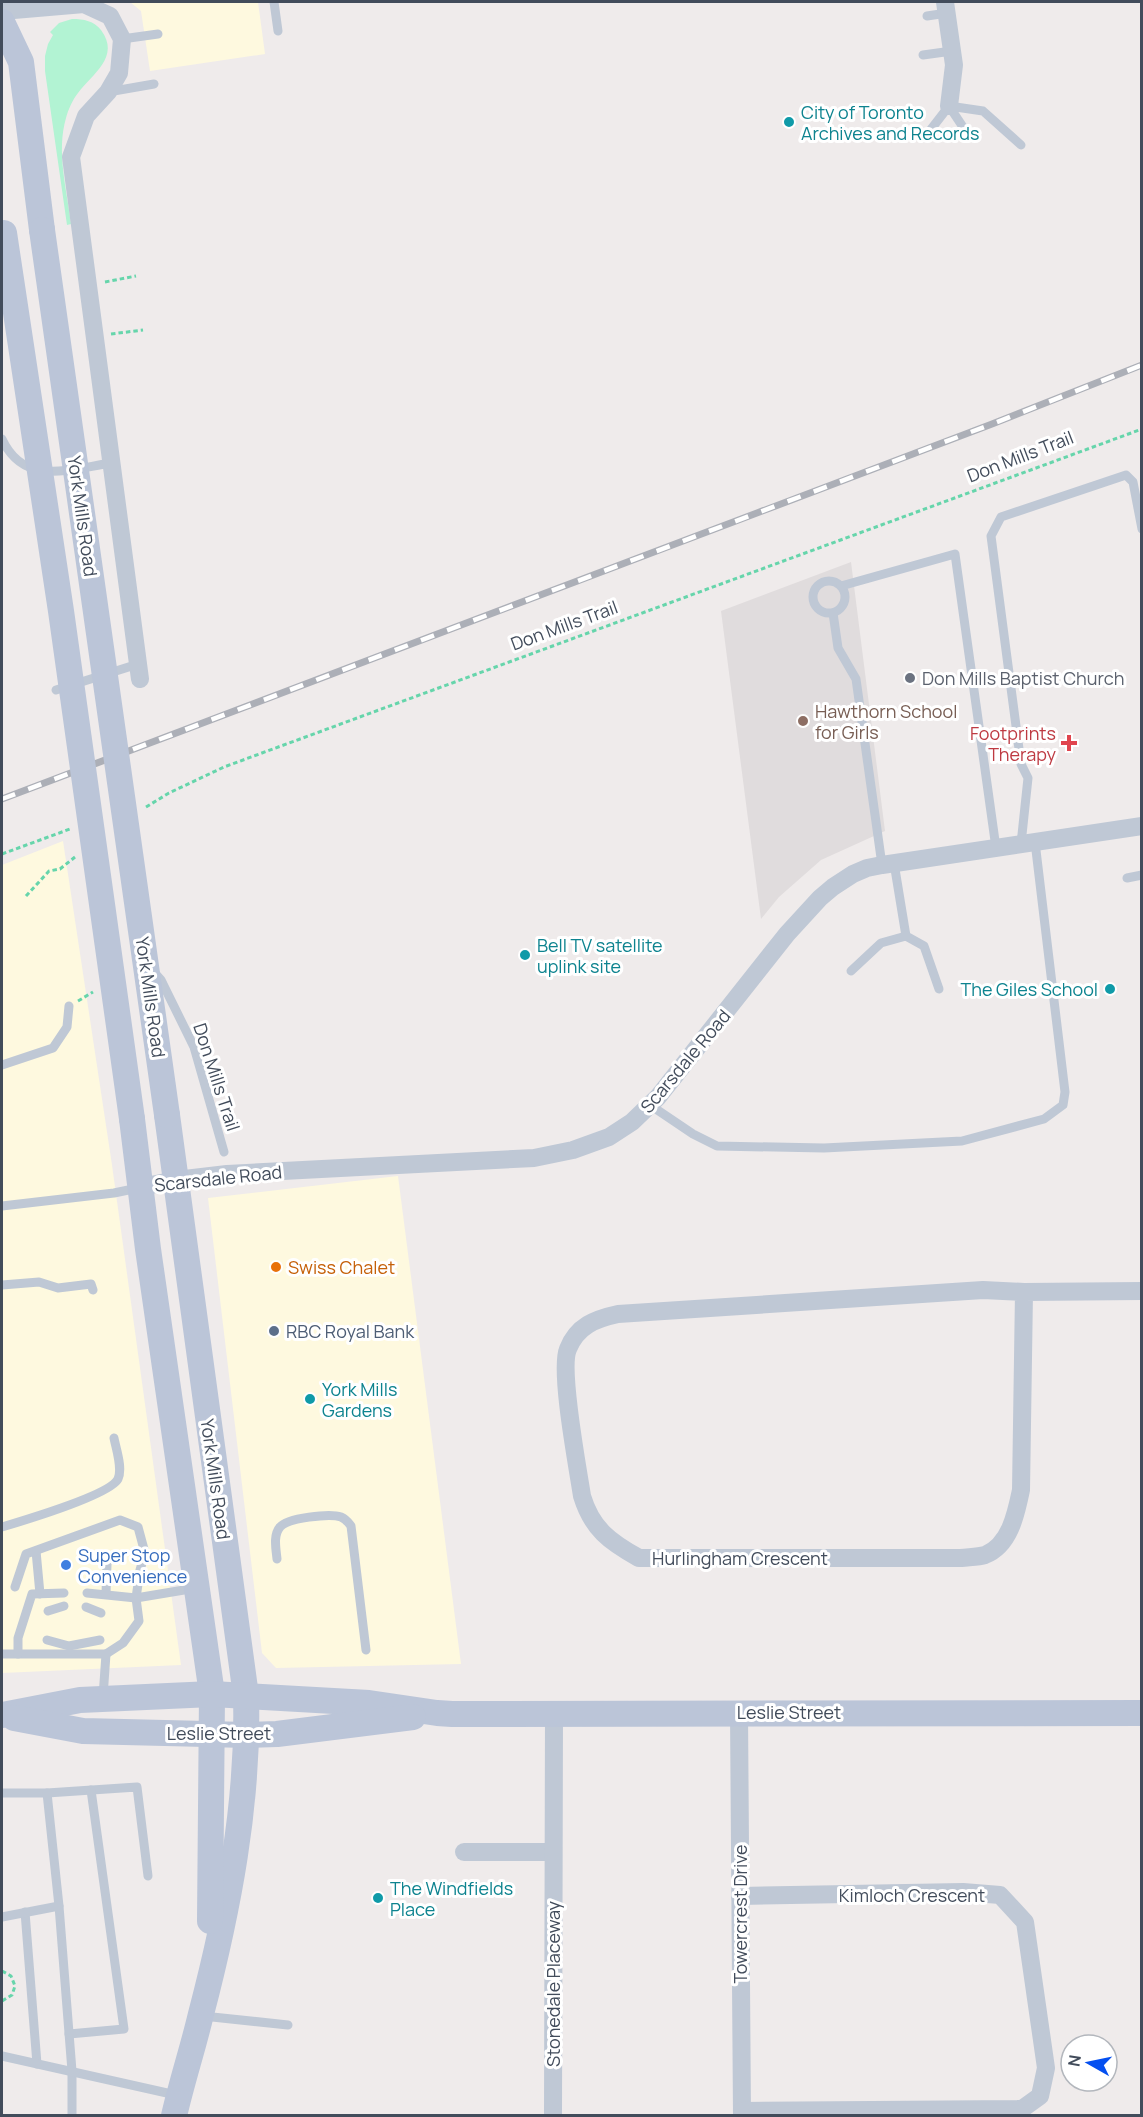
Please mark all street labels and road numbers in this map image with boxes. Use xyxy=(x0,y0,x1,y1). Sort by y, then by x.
street label: Don Mills Trail xyxy=(963,425,1077,487)
street label: York Mills Road xyxy=(63,454,103,578)
street label: Don Mills Trail xyxy=(507,595,621,655)
street label: York Mills Road xyxy=(131,935,171,1059)
street label: Scarsdale Road xyxy=(635,1004,735,1118)
street label: Don Mills Trail xyxy=(188,1020,246,1134)
street label: Scarsdale Road xyxy=(153,1159,283,1197)
street label: York Mills Road xyxy=(196,1417,236,1541)
street label: Hurlingham Crescent xyxy=(652,1546,828,1570)
street label: Leslie Street xyxy=(737,1700,841,1724)
street label: Leslie Street xyxy=(167,1721,271,1745)
street label: Towercrest Drive xyxy=(728,1844,752,1984)
street label: Kimloch Crescent xyxy=(839,1883,985,1907)
street label: Stonedale Placeway xyxy=(541,1901,565,2067)

